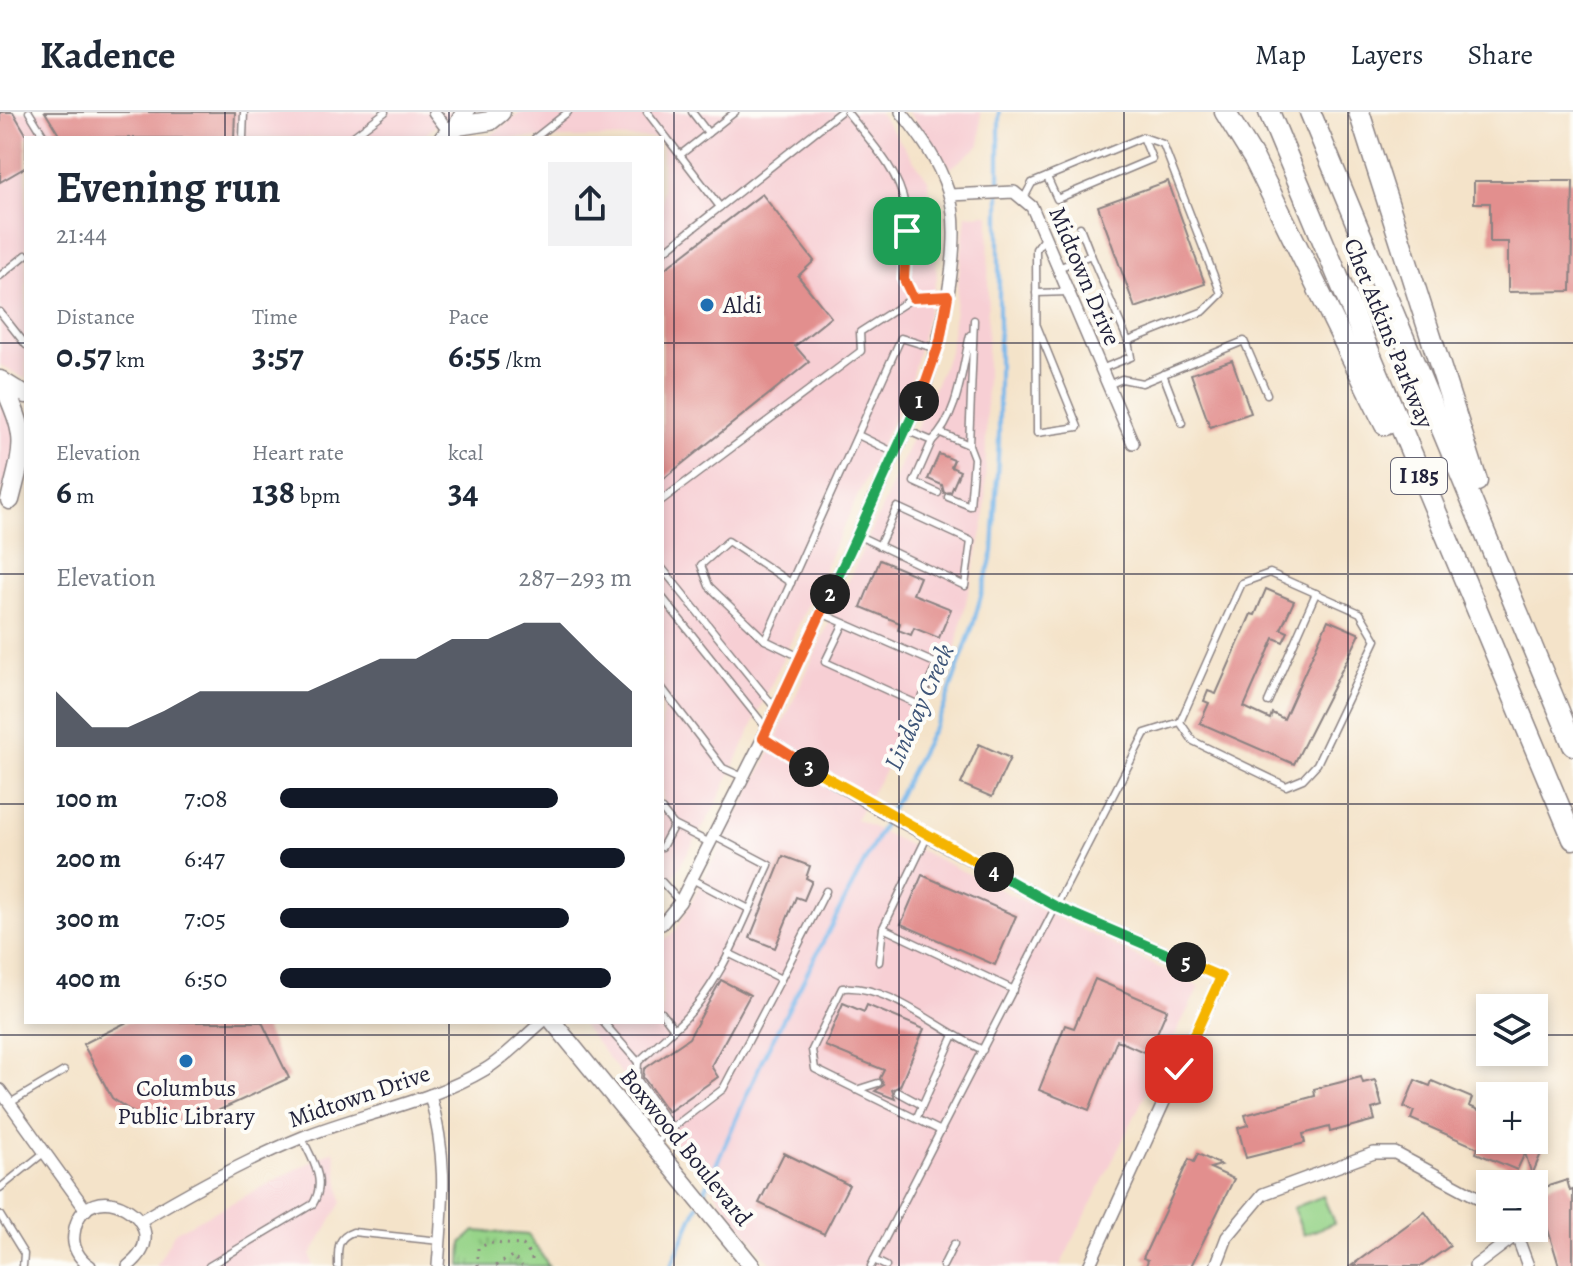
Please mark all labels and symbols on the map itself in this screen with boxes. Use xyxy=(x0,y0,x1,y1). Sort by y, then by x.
pin xyxy=(873,197,941,265)
street label: Midtown Drive xyxy=(1041,202,1129,350)
street label: Chet Atkins Parkway xyxy=(1336,233,1442,433)
place label: Aldi xyxy=(722,289,762,321)
marker: Aldi xyxy=(698,296,716,314)
pin: 1 xyxy=(899,381,939,421)
road number: I 185 xyxy=(1391,458,1447,494)
pin: 2 xyxy=(810,574,850,614)
water label: Lindsay Creek xyxy=(876,638,962,776)
pin: 3 xyxy=(789,747,829,787)
pin: 4 xyxy=(974,852,1014,892)
pin: 5 xyxy=(1166,942,1206,982)
pin xyxy=(1145,1035,1213,1103)
marker: Columbus Public Library xyxy=(177,1052,195,1070)
street label: Midtown Drive xyxy=(284,1057,434,1135)
street label: Boxwood Boulevard xyxy=(613,1062,760,1233)
place label: Columbus Public Library xyxy=(117,1072,255,1132)

